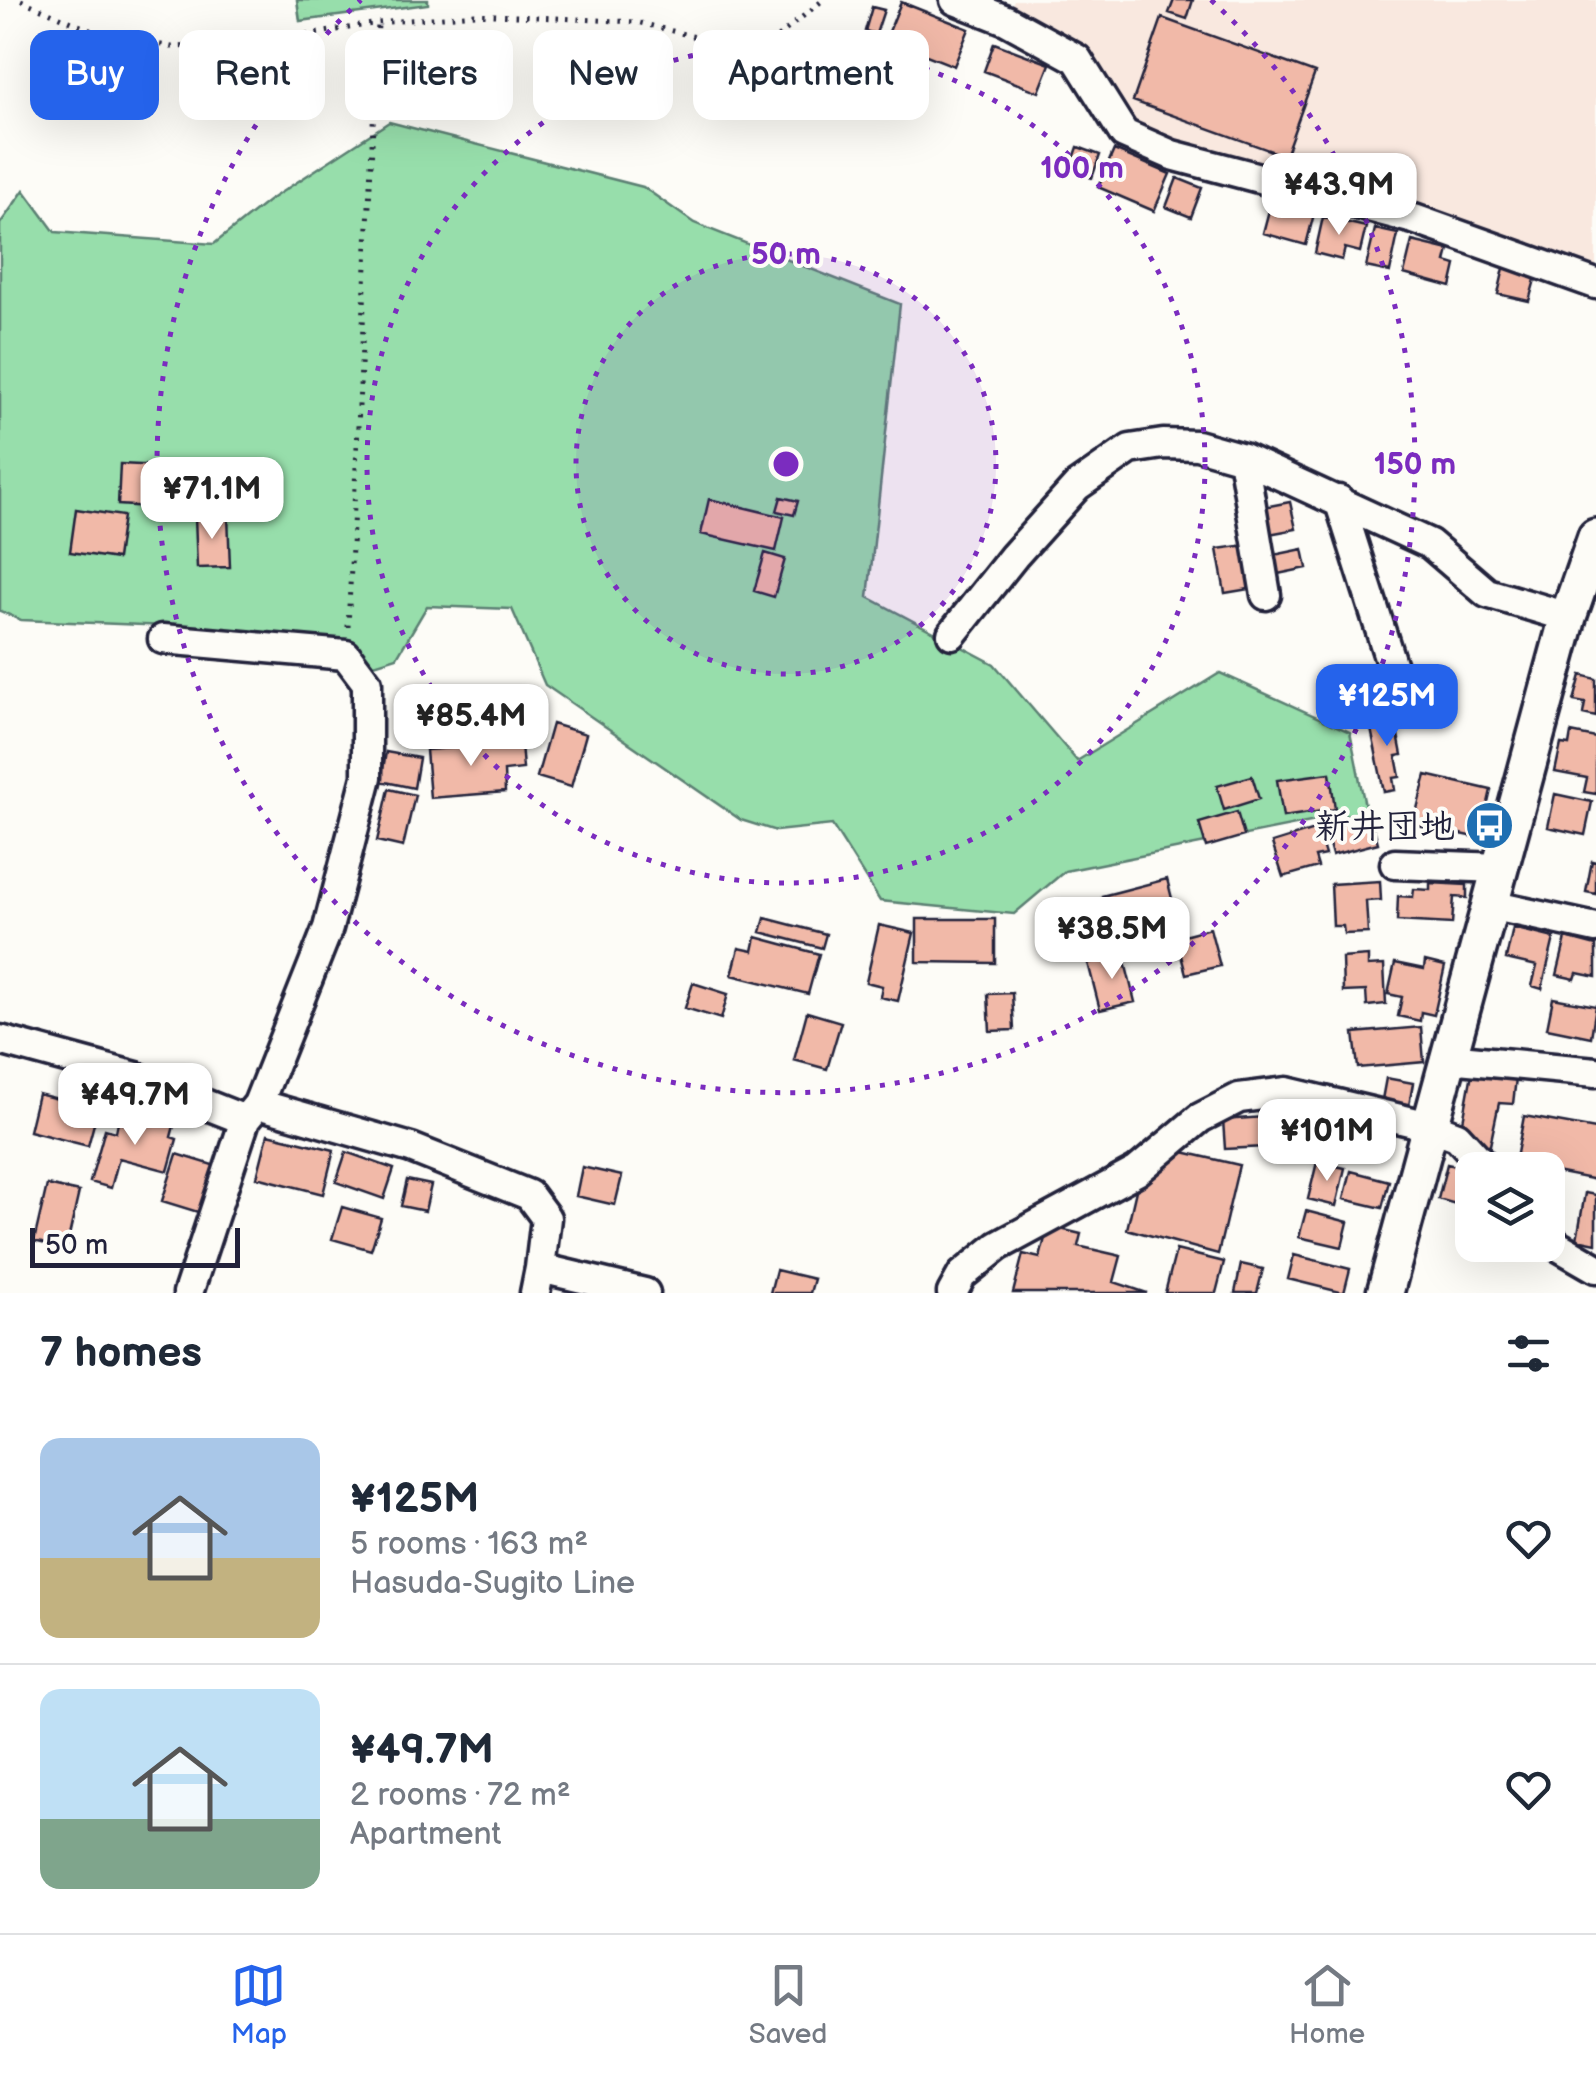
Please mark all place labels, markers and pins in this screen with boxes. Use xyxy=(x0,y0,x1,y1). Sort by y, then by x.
pin: ¥43.9M xyxy=(1258,153,1420,238)
centre of rings xyxy=(768,446,804,482)
pin: ¥71.1M xyxy=(131,457,293,542)
pin: ¥125M xyxy=(1317,664,1457,749)
pin: ¥85.4M xyxy=(390,684,552,769)
bus stop icon: 新井団地 xyxy=(1464,800,1516,852)
place label: 新井団地 xyxy=(1315,806,1455,849)
pin: ¥38.5M xyxy=(1031,897,1193,982)
pin: ¥49.7M xyxy=(54,1063,216,1148)
pin: ¥101M xyxy=(1257,1099,1397,1184)

